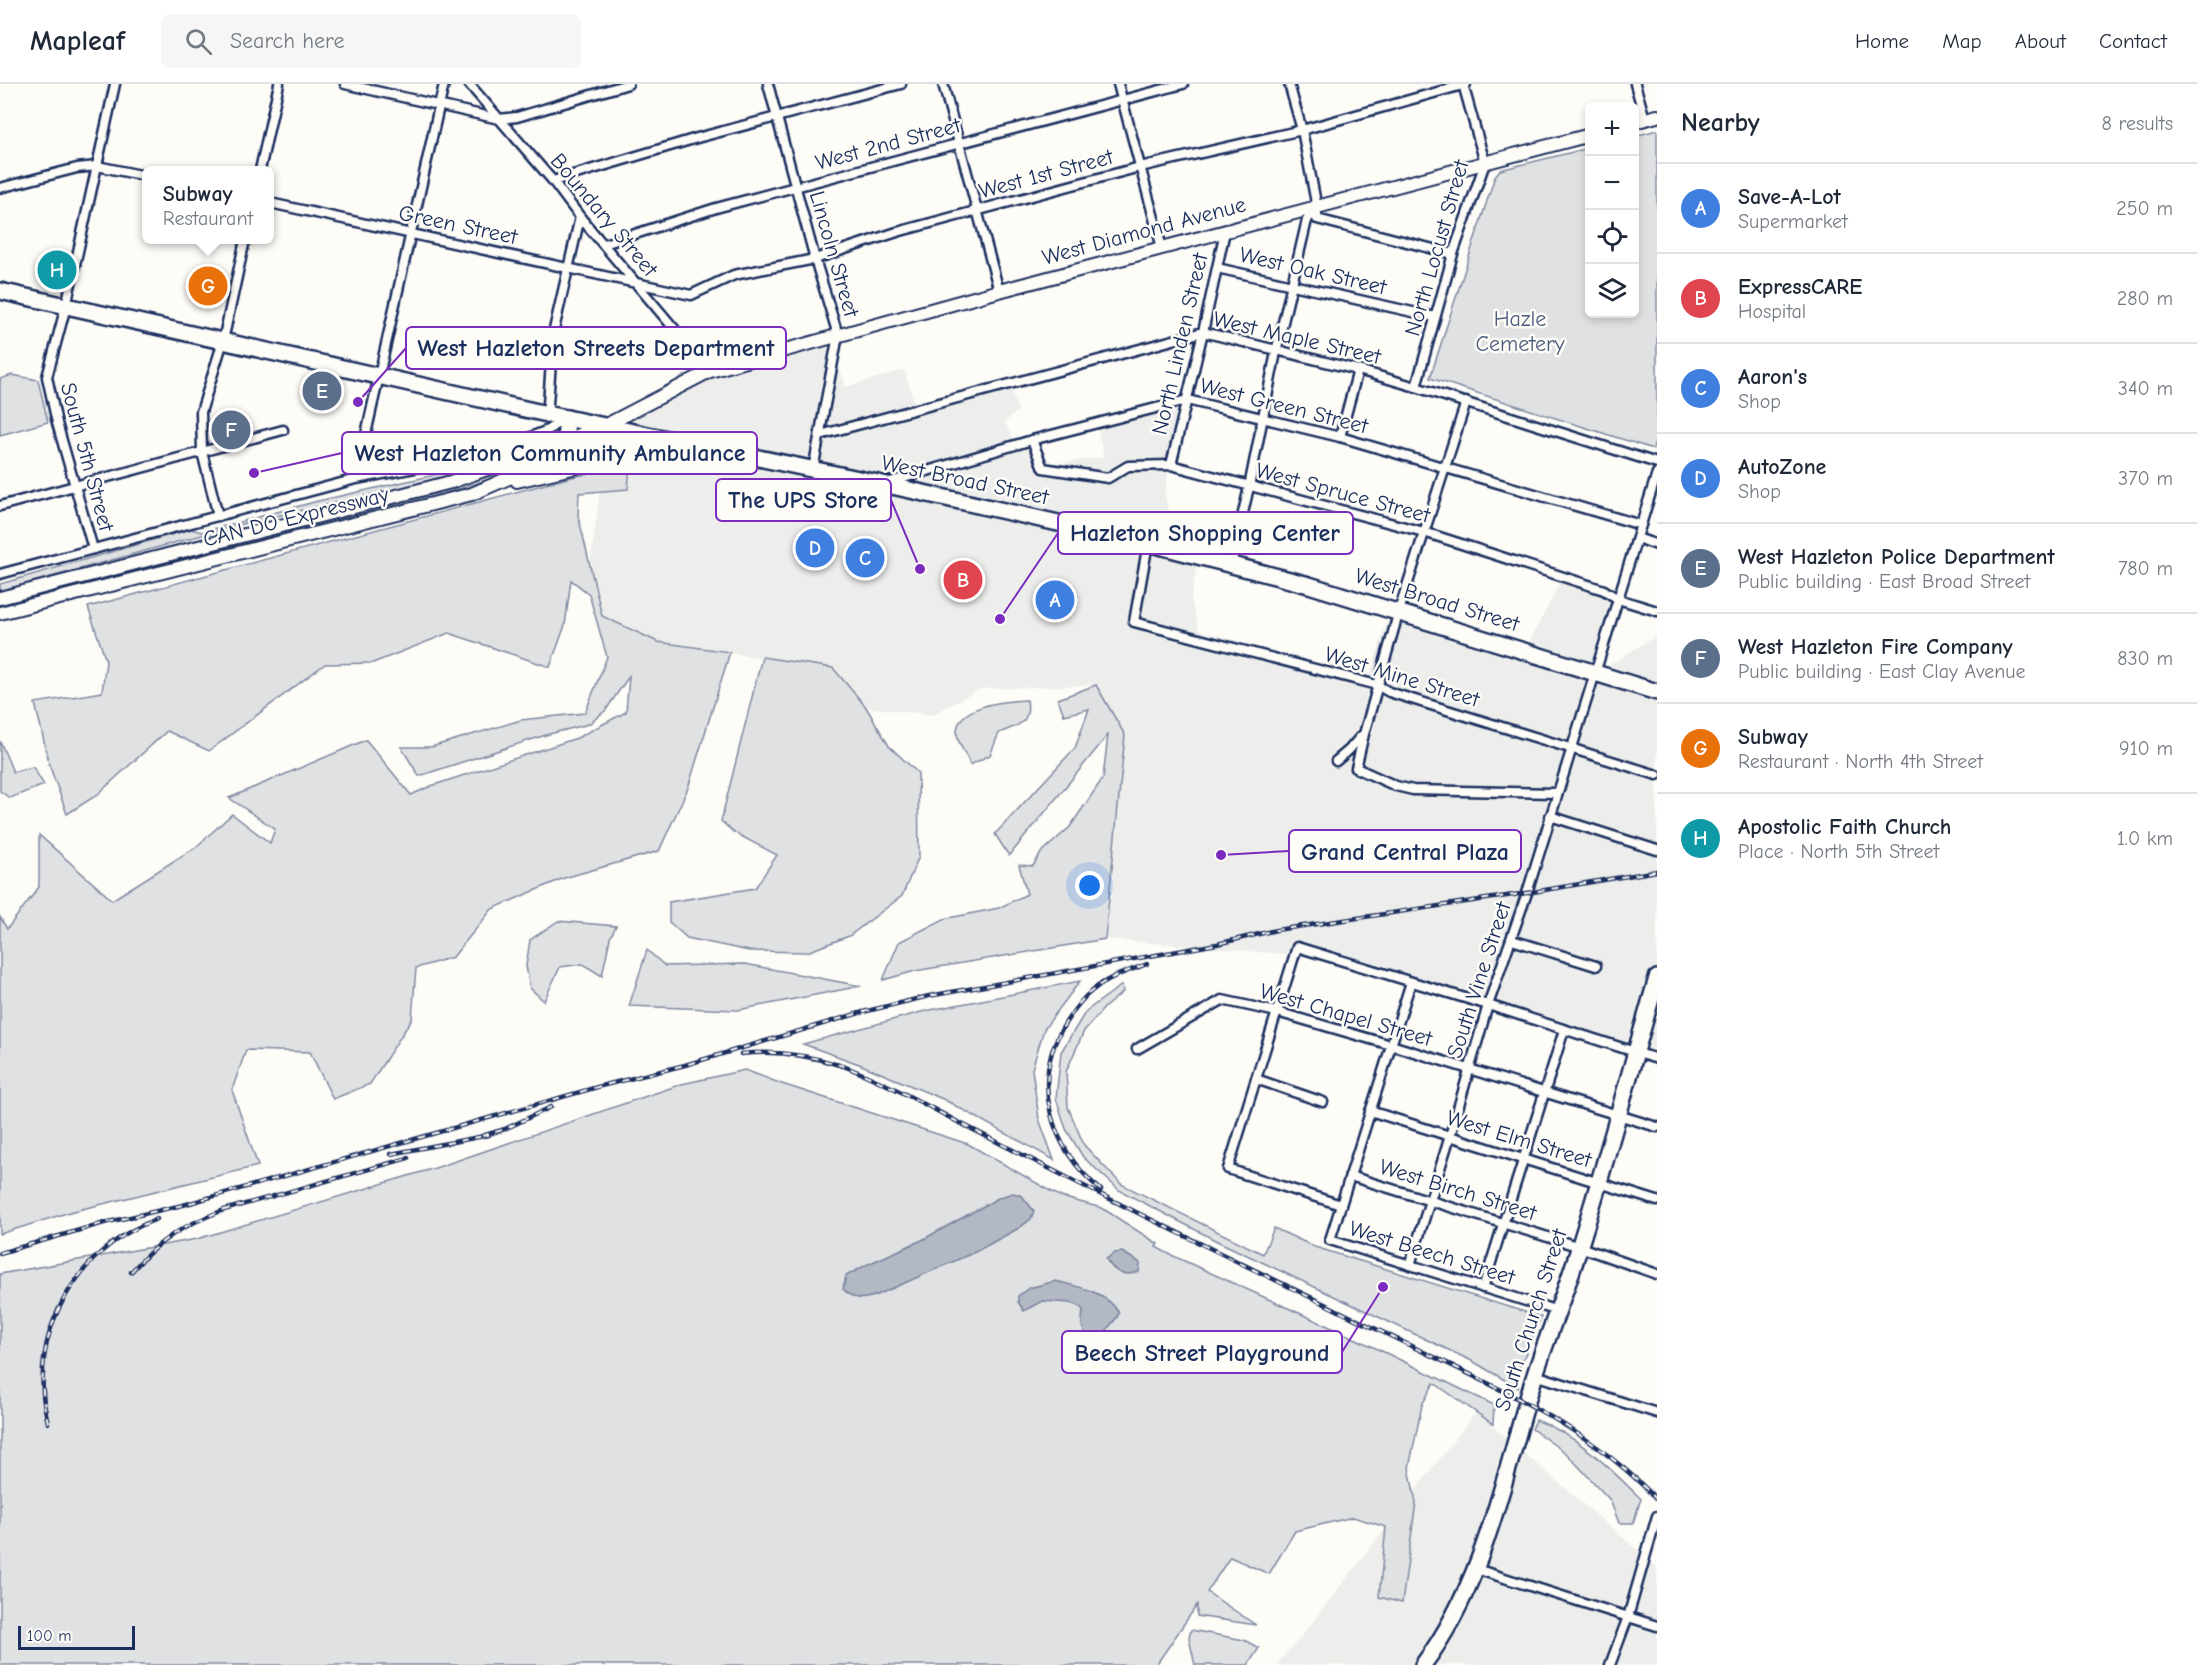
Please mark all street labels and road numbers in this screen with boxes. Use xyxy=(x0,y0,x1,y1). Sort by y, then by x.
street label: West 2nd Street xyxy=(813,112,964,176)
street label: West 1st Street xyxy=(976,143,1117,204)
street label: Boundary Street xyxy=(545,148,663,282)
street label: North Locust Street xyxy=(1399,156,1475,339)
street label: Lincoln Street xyxy=(804,188,865,321)
street label: West Diamond Avenue xyxy=(1039,191,1249,271)
street label: Green Street xyxy=(396,200,520,250)
street label: West Oak Street xyxy=(1237,241,1390,301)
street label: North Linden Street xyxy=(1146,250,1214,437)
street label: West Maple Street xyxy=(1211,306,1384,370)
street label: West Green Street xyxy=(1197,373,1371,440)
street label: South 5th Street xyxy=(55,380,120,535)
street label: West Broad Street xyxy=(879,450,1052,511)
street label: West Spruce Street xyxy=(1253,457,1434,529)
street label: CAN DO Expressway xyxy=(200,481,392,553)
street label: West Broad Street xyxy=(1352,563,1523,638)
street label: West Mine Street xyxy=(1321,641,1483,713)
street label: South Vine Street xyxy=(1441,898,1517,1061)
street label: West Chapel Street xyxy=(1257,978,1436,1052)
street label: West Elm Street xyxy=(1443,1105,1595,1174)
street label: West Birch Street xyxy=(1376,1154,1540,1226)
street label: West Beech Street xyxy=(1346,1215,1519,1291)
street label: South Church Street xyxy=(1489,1225,1573,1414)

